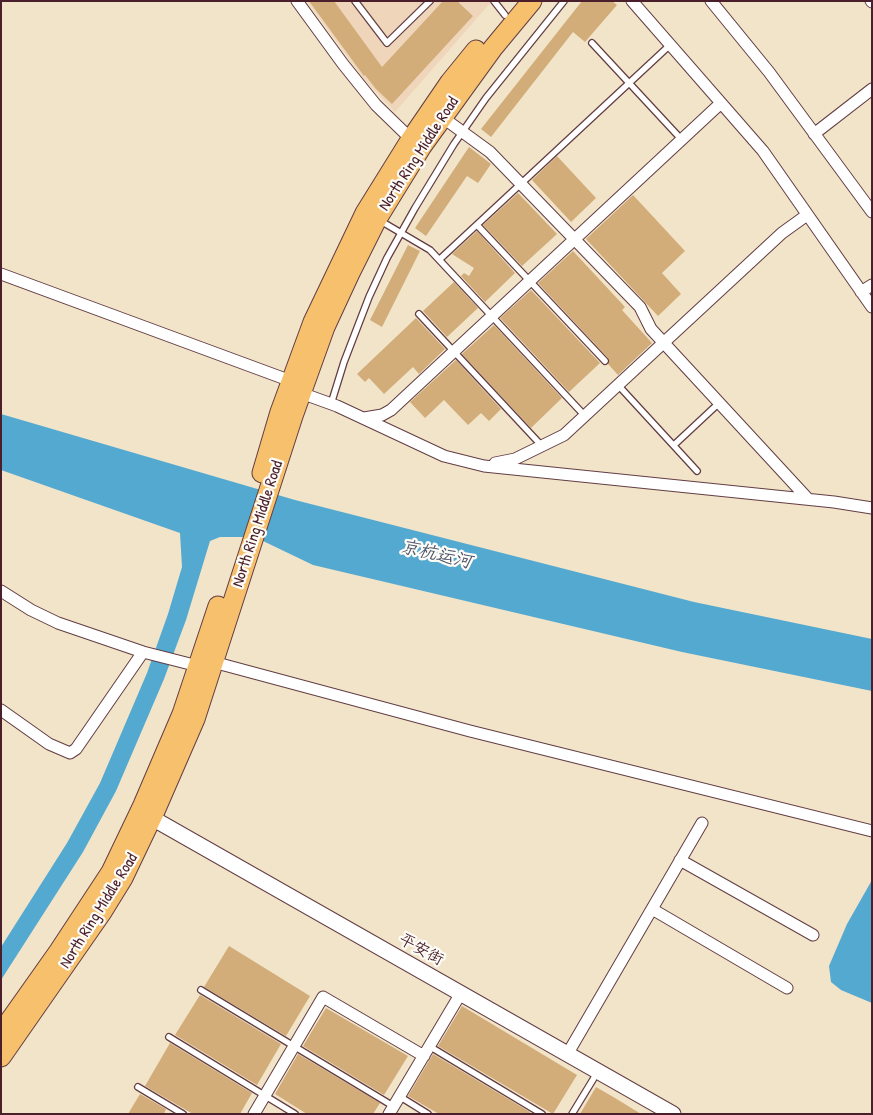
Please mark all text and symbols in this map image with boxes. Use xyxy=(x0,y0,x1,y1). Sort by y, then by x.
street label: North Ring Middle Road xyxy=(375,93,463,215)
street label: North Ring Middle Road xyxy=(228,458,288,590)
water label: 京杭运河 xyxy=(398,536,474,574)
street label: North Ring Middle Road xyxy=(56,850,142,972)
street label: 平安街 xyxy=(395,930,447,970)

